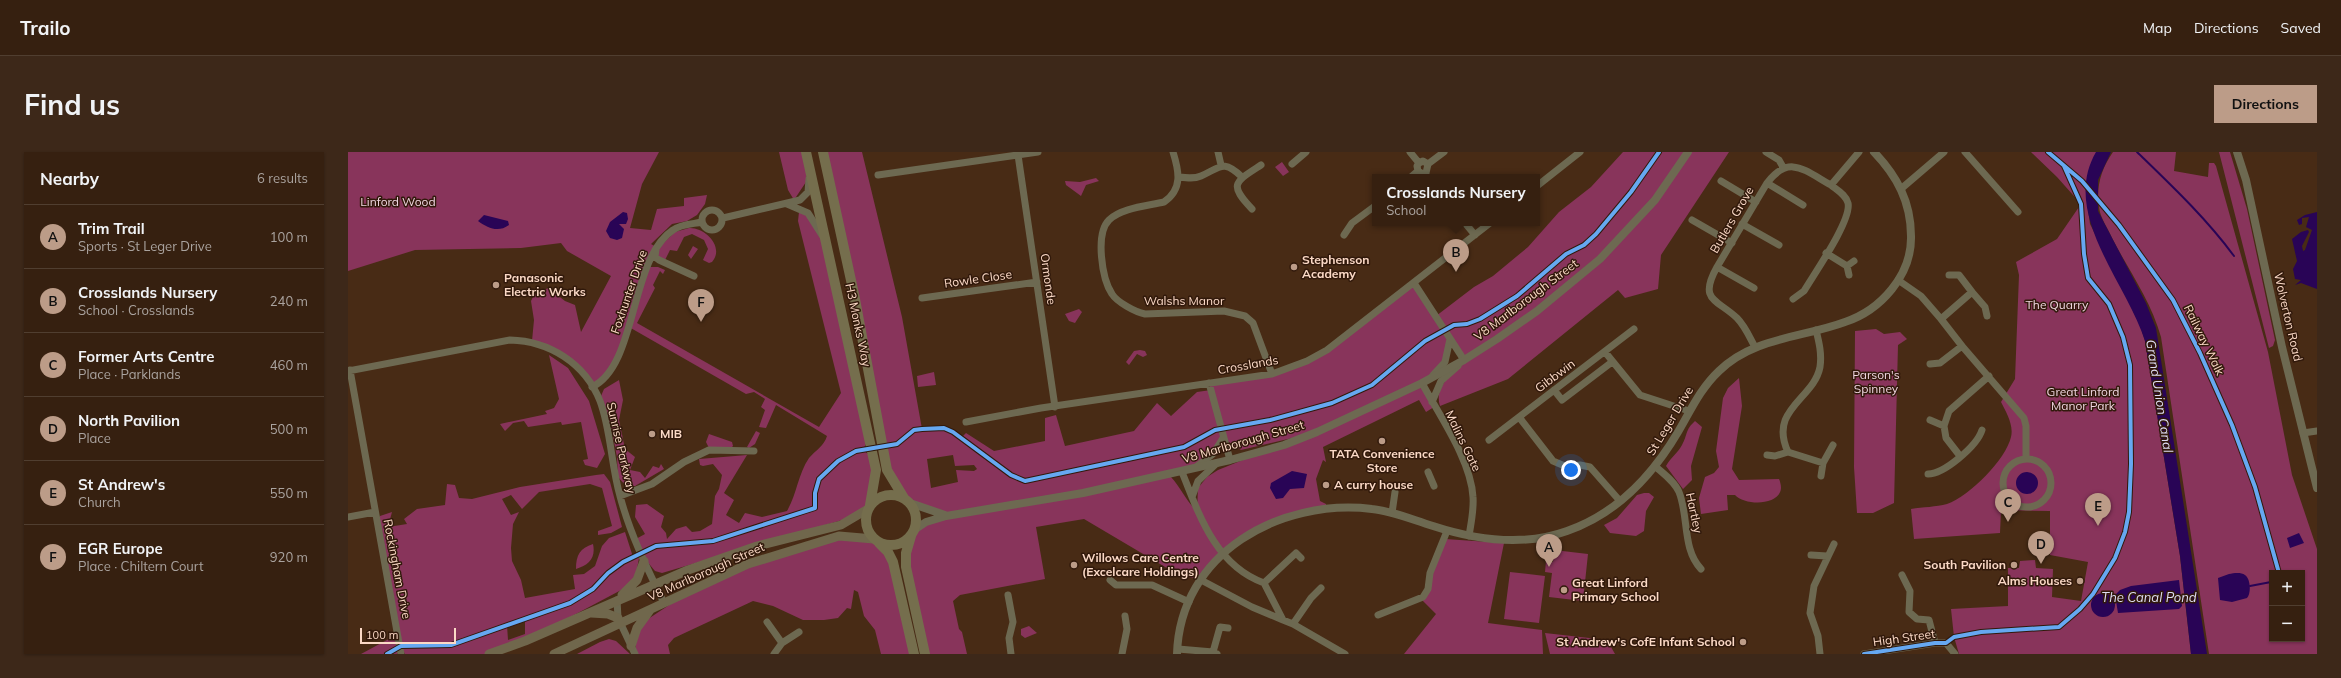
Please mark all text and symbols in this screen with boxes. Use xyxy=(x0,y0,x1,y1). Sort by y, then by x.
text: Trailo xyxy=(20,16,71,40)
text: Map xyxy=(2143,19,2172,37)
text: Directions xyxy=(2194,19,2259,37)
text: Saved xyxy=(2281,19,2321,37)
button: Directions xyxy=(2214,85,2317,123)
text: Find us xyxy=(24,87,120,122)
text: Nearby xyxy=(40,168,99,189)
text: 6 results xyxy=(257,170,308,186)
popup xyxy=(1372,174,1540,226)
text: Crosslands Nursery xyxy=(1386,183,1526,202)
street label: Butlers Grove xyxy=(1706,184,1757,256)
park label: Linford Wood xyxy=(360,194,436,209)
text: School xyxy=(1386,202,1426,218)
text: Trim Trail xyxy=(78,219,145,238)
text: A xyxy=(48,229,58,245)
text: 100 m xyxy=(270,229,308,245)
text: Sports · St Leger Drive xyxy=(78,238,212,254)
pin: B xyxy=(1443,239,1469,272)
street label: Foxhunter Drive xyxy=(607,248,650,336)
street label: Ormonde xyxy=(1037,252,1060,306)
place label: Stephenson Academy xyxy=(1302,252,1370,281)
street label: V8 Marlborough Street xyxy=(1471,256,1581,344)
marker: Stephenson Academy xyxy=(1289,262,1299,272)
street label: Rowle Close xyxy=(943,266,1013,291)
place label: Panasonic Electric Works xyxy=(504,270,586,299)
street label: Wolverton Road xyxy=(2271,271,2306,363)
marker: Panasonic Electric Works xyxy=(491,280,501,290)
street label: H3 Monks Way xyxy=(842,282,875,369)
text: Crosslands Nursery xyxy=(78,283,217,302)
pin: F xyxy=(688,289,714,322)
text: B xyxy=(49,293,57,309)
text: 240 m xyxy=(270,293,308,309)
street label: Walshs Manor xyxy=(1144,293,1225,308)
park label: The Quarry xyxy=(2026,297,2089,312)
text: School · Crosslands xyxy=(78,302,195,318)
street label: Railway Walk xyxy=(2181,302,2228,378)
water label: Grand Union Canal xyxy=(2143,338,2177,455)
text: Former Arts Centre xyxy=(78,347,214,366)
street label: Crosslands xyxy=(1216,352,1280,377)
street label: Gibbwin xyxy=(1532,356,1578,396)
text: C xyxy=(49,357,57,373)
text: 460 m xyxy=(270,357,308,373)
text: Place · Parklands xyxy=(78,366,181,382)
park label: Parson's Spinney xyxy=(1852,367,1900,396)
street label: St Leger Drive xyxy=(1643,383,1696,458)
park label: Great Linford Manor Park xyxy=(2047,384,2119,413)
street label: Sunrise Parkway xyxy=(604,401,639,496)
street label: Malins Gate xyxy=(1442,408,1485,474)
text: North Pavilion xyxy=(78,411,180,430)
street label: V8 Marlborough Street xyxy=(1180,417,1306,466)
text: D xyxy=(48,421,58,437)
text: 500 m xyxy=(270,421,308,437)
place label: MIB xyxy=(660,426,682,441)
marker: MIB xyxy=(647,429,657,439)
text: Place xyxy=(78,430,111,446)
marker: TATA Convenience Store xyxy=(1377,436,1387,446)
place label: TATA Convenience Store xyxy=(1329,446,1435,475)
your location xyxy=(1561,460,1581,480)
text: St Andrew's xyxy=(78,475,165,494)
place label: A curry house xyxy=(1334,477,1414,492)
marker: A curry house xyxy=(1321,480,1331,490)
text: E xyxy=(49,485,57,501)
text: 550 m xyxy=(270,485,308,501)
pin: C xyxy=(1995,489,2021,522)
street label: Hartley xyxy=(1683,491,1706,535)
pin: E xyxy=(2085,493,2111,526)
text: Church xyxy=(78,494,121,510)
street label: Rockingham Drive xyxy=(380,518,415,620)
pin: D xyxy=(2028,531,2054,564)
pin: A xyxy=(1536,534,1562,567)
text: EGR Europe xyxy=(78,539,163,558)
street label: V8 Marlborough Street xyxy=(645,539,766,604)
text: F xyxy=(49,549,57,565)
text: 920 m xyxy=(270,549,308,565)
place label: Willows Care Centre (Excelcare Holdings) xyxy=(1082,550,1199,579)
place label: South Pavilion xyxy=(1924,557,2006,572)
text: Place · Chiltern Court xyxy=(78,558,203,574)
marker: Willows Care Centre (Excelcare Holdings) xyxy=(1069,560,1079,570)
marker: South Pavilion xyxy=(2009,560,2019,570)
map controls xyxy=(2269,570,2305,642)
button: + xyxy=(2269,570,2305,606)
place label: Alms Houses xyxy=(1998,573,2072,588)
place label: Great Linford Primary School xyxy=(1572,575,1659,604)
marker: Alms Houses xyxy=(2075,576,2085,586)
marker: Great Linford Primary School xyxy=(1559,585,1569,595)
water label: The Canal Pond xyxy=(2101,589,2197,605)
button: − xyxy=(2269,606,2305,642)
scale bar xyxy=(360,626,456,645)
street label: High Street xyxy=(1872,626,1936,649)
text: 100 m xyxy=(366,628,398,642)
place label: St Andrew's CofE Infant School xyxy=(1556,634,1735,649)
marker: St Andrew's CofE Infant School xyxy=(1738,637,1748,647)

